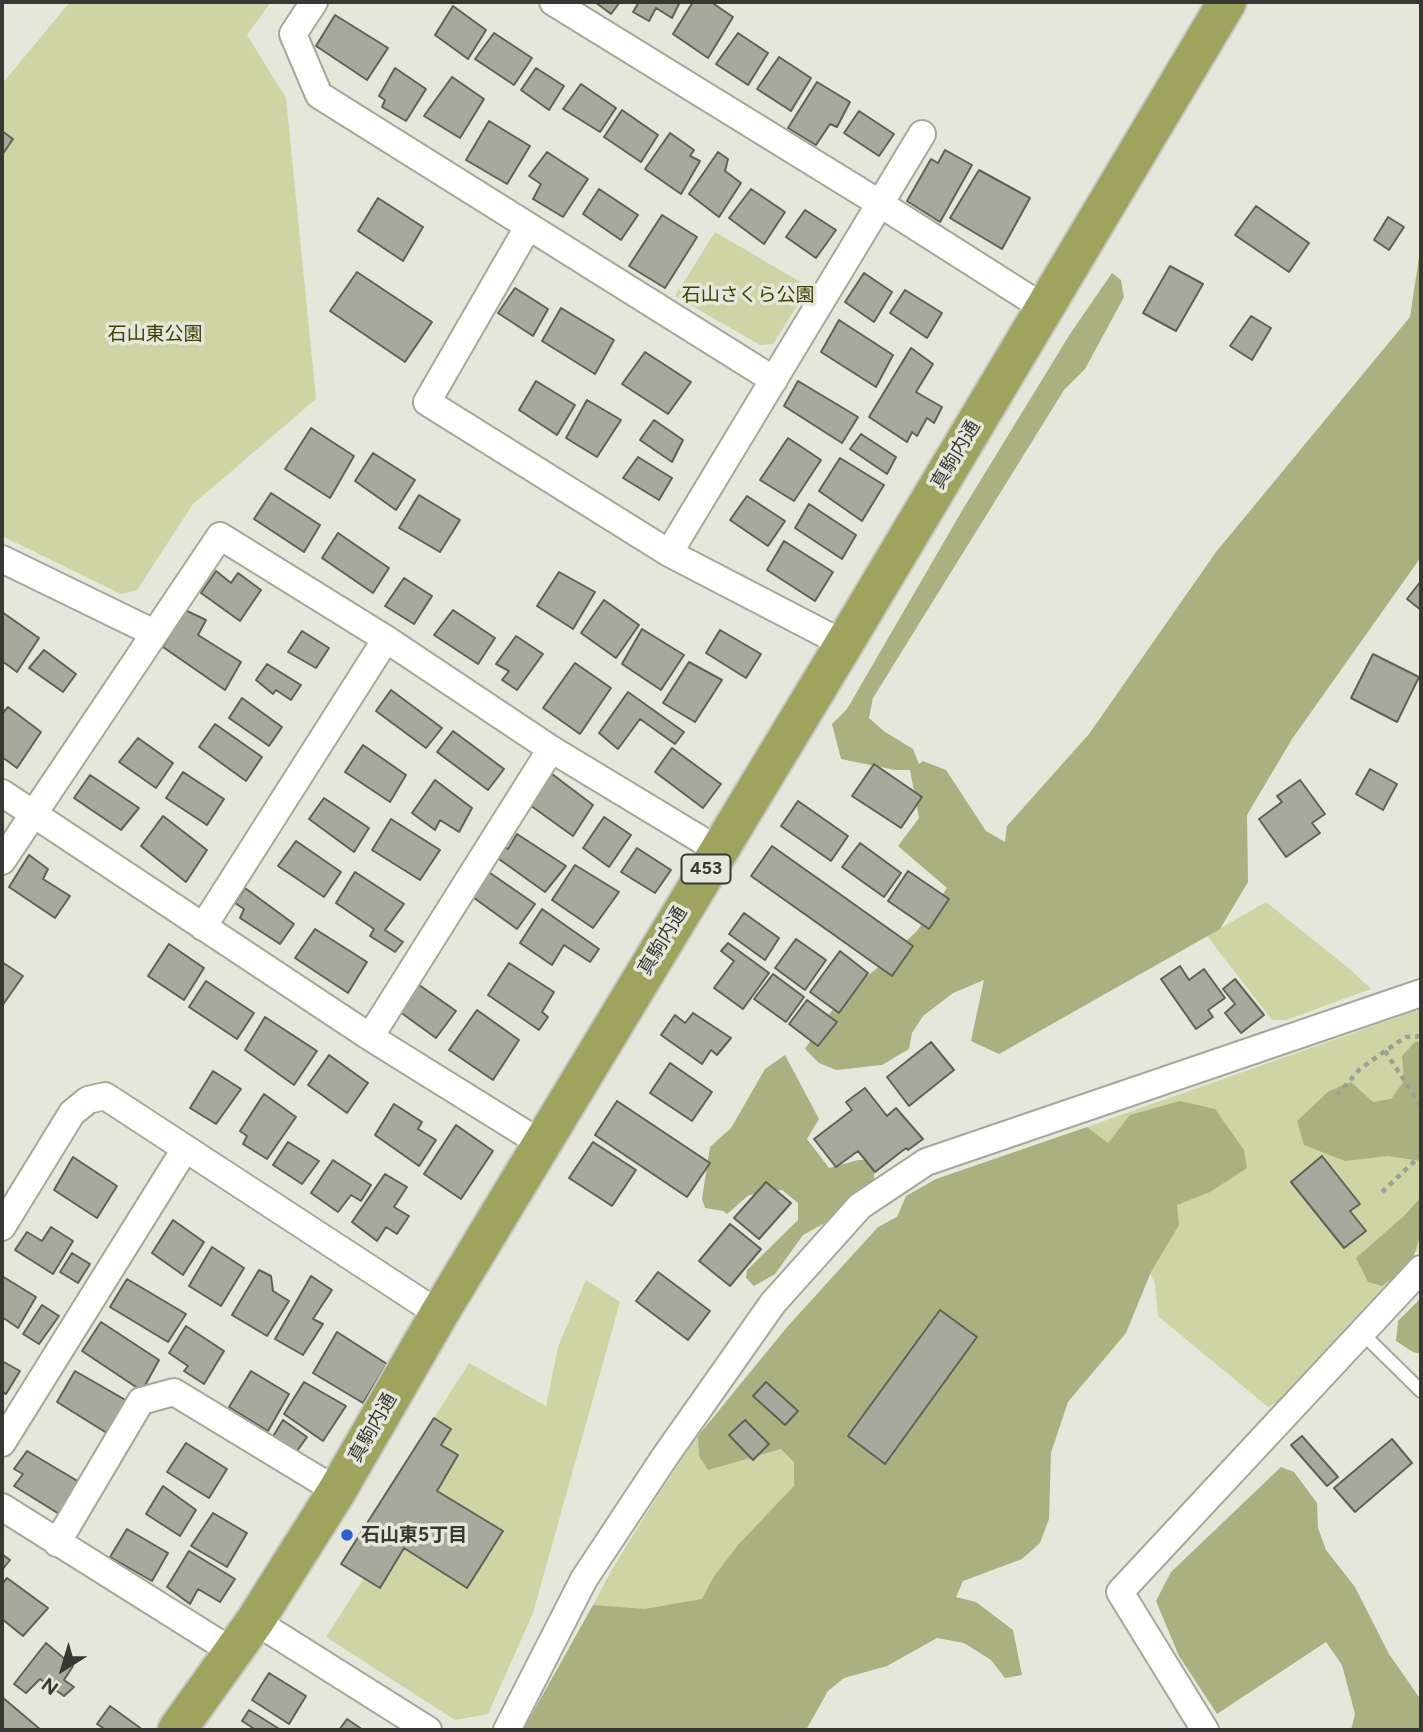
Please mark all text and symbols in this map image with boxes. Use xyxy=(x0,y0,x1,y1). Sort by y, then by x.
park label: 石山さくら公園 xyxy=(682,284,814,306)
park label: 石山東公園 xyxy=(108,323,202,345)
street label: 真駒内通 xyxy=(927,417,985,493)
road number: 453 xyxy=(682,854,730,884)
street label: 真駒内通 xyxy=(634,903,692,979)
street label: 真駒内通 xyxy=(344,1389,402,1467)
place label: 石山東5丁目 xyxy=(361,1524,467,1546)
marker: 石山東5丁目 xyxy=(339,1527,355,1543)
north arrow xyxy=(28,1634,98,1704)
text: N xyxy=(37,1673,63,1700)

